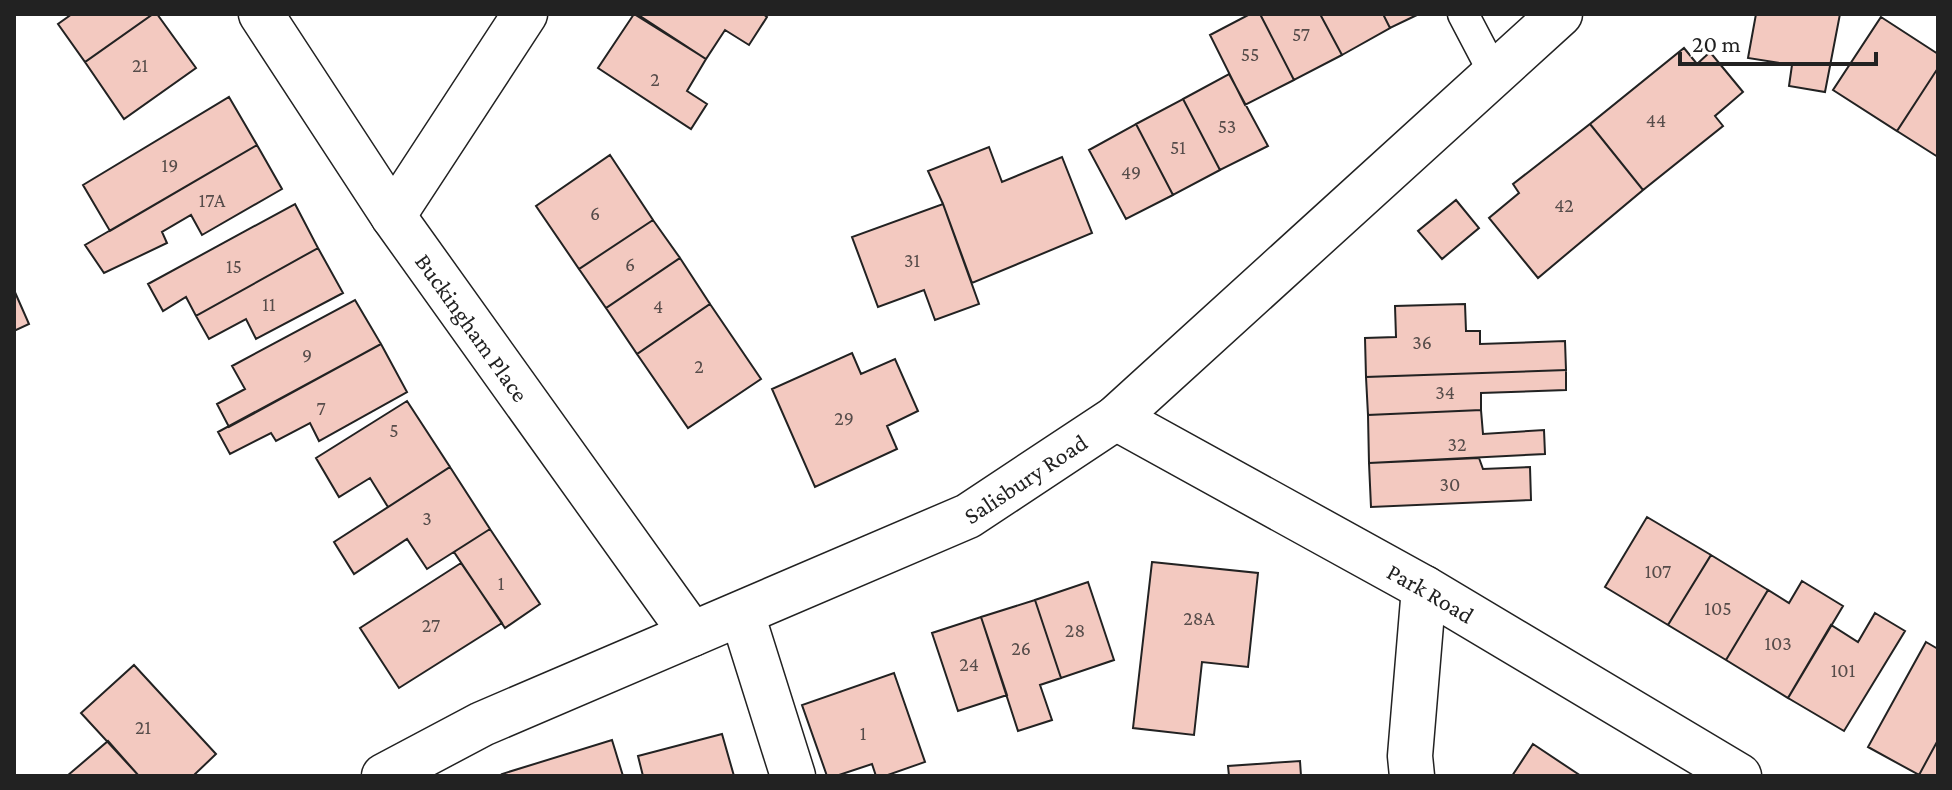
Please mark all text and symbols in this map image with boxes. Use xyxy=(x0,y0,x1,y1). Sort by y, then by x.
scale bar xyxy=(1680,16,1876,66)
house number: 57 xyxy=(1292,23,1310,45)
text: 20 m xyxy=(1692,30,1741,57)
house number: 55 xyxy=(1241,43,1259,65)
house number: 21 xyxy=(132,54,148,76)
house number: 2 xyxy=(650,68,660,90)
house number: 44 xyxy=(1646,109,1666,131)
house number: 53 xyxy=(1218,115,1236,137)
house number: 51 xyxy=(1170,136,1186,158)
house number: 19 xyxy=(162,154,178,176)
house number: 49 xyxy=(1121,161,1141,183)
house number: 17A xyxy=(199,189,226,211)
house number: 42 xyxy=(1554,194,1574,216)
house number: 6 xyxy=(590,202,600,224)
street label: Buckingham Place xyxy=(410,248,535,406)
house number: 31 xyxy=(904,249,920,271)
house number: 6 xyxy=(625,253,635,275)
house number: 15 xyxy=(226,255,242,277)
house number: 11 xyxy=(262,293,276,315)
house number: 4 xyxy=(653,295,663,317)
house number: 36 xyxy=(1412,331,1432,353)
house number: 9 xyxy=(302,344,312,366)
house number: 2 xyxy=(694,355,704,377)
house number: 34 xyxy=(1435,381,1455,403)
house number: 7 xyxy=(316,397,326,419)
house number: 29 xyxy=(834,407,854,429)
house number: 5 xyxy=(389,419,399,441)
street label: Salisbury Road xyxy=(958,428,1092,529)
house number: 32 xyxy=(1448,433,1466,455)
house number: 30 xyxy=(1440,473,1460,495)
house number: 3 xyxy=(422,507,432,529)
street label: Park Road xyxy=(1383,557,1479,629)
house number: 107 xyxy=(1645,560,1671,582)
house number: 1 xyxy=(498,572,504,594)
house number: 105 xyxy=(1704,597,1732,619)
house number: 28A xyxy=(1183,607,1215,629)
house number: 27 xyxy=(422,614,440,636)
house number: 28 xyxy=(1065,619,1085,641)
house number: 103 xyxy=(1764,632,1792,654)
house number: 26 xyxy=(1011,637,1031,659)
house number: 24 xyxy=(959,653,979,675)
house number: 101 xyxy=(1831,659,1855,681)
house number: 21 xyxy=(135,716,151,738)
house number: 1 xyxy=(860,722,866,744)

